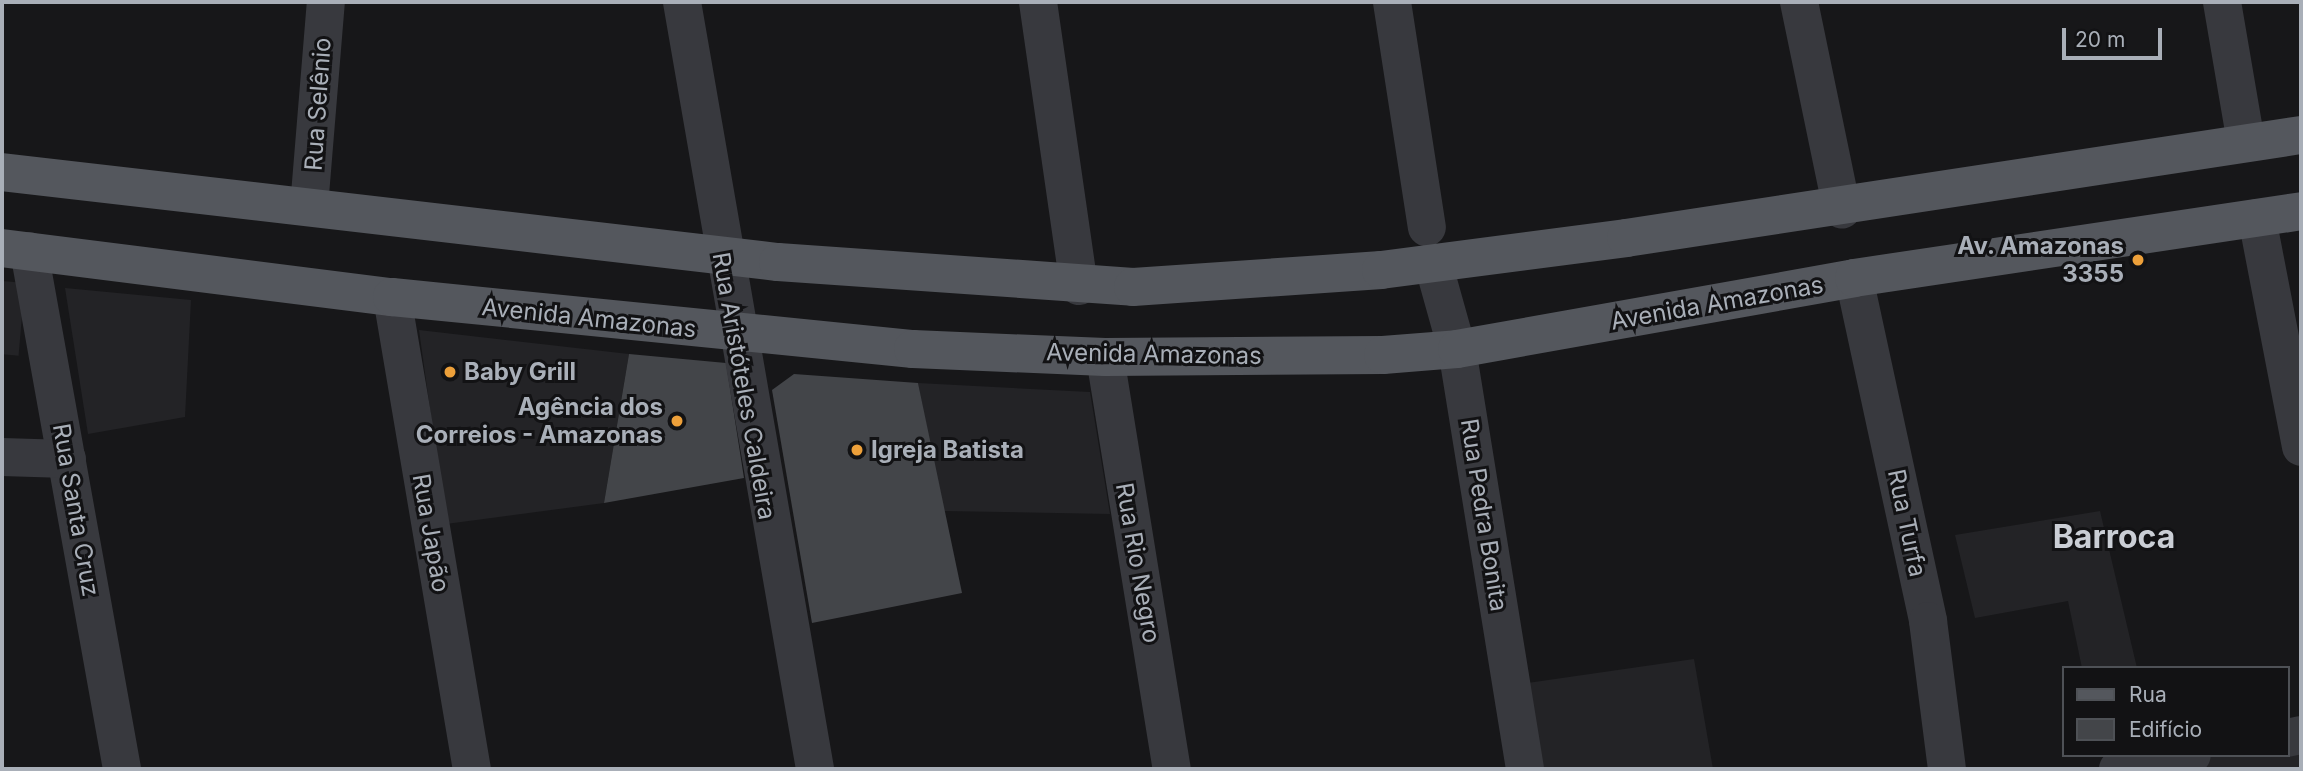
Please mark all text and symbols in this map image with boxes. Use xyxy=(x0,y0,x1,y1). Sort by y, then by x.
scale bar xyxy=(2065,14,2165,58)
text: 20 m xyxy=(2075,27,2125,52)
street label: Rua Selênio xyxy=(299,36,337,172)
place label: Av. Amazonas 3355 xyxy=(1956,232,2124,288)
street label: Rua Aristóteles Caldeira xyxy=(706,250,782,522)
marker: Av. Amazonas 3355 xyxy=(2130,252,2146,268)
street label: Avenida Amazonas xyxy=(1608,270,1826,336)
street label: Avenida Amazonas xyxy=(480,292,698,344)
street label: Avenida Amazonas xyxy=(1046,338,1262,370)
place label: Baby Grill xyxy=(464,358,576,386)
marker: Baby Grill xyxy=(442,364,458,380)
place label: Agência dos Correios - Amazonas xyxy=(416,393,663,449)
marker: Agência dos Correios - Amazonas xyxy=(669,413,685,429)
street label: Rua Pedra Bonita xyxy=(1455,417,1513,613)
street label: Rua Santa Cruz xyxy=(47,421,105,599)
place label: Igreja Batista xyxy=(871,436,1024,464)
marker: Igreja Batista xyxy=(849,442,865,458)
street label: Rua Turfa xyxy=(1882,467,1932,579)
street label: Rua Japão xyxy=(406,471,456,595)
street label: Rua Rio Negro xyxy=(1110,481,1166,645)
district label: Barroca xyxy=(2053,518,2175,556)
legend xyxy=(2062,666,2289,757)
text: Rua xyxy=(2129,682,2167,707)
text: Edifício xyxy=(2129,717,2202,742)

